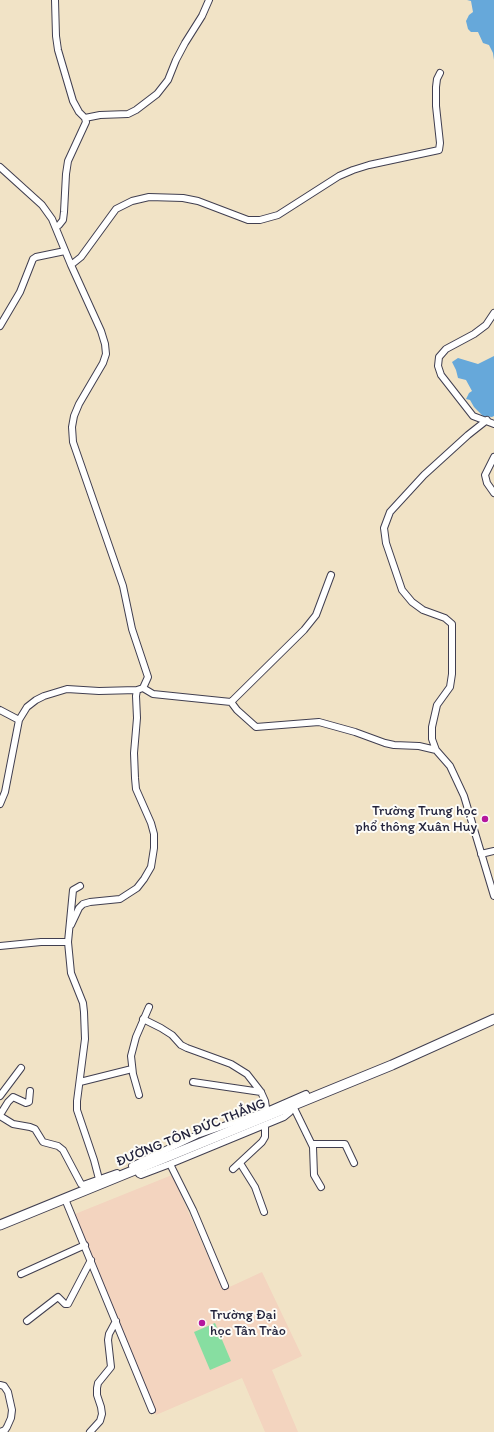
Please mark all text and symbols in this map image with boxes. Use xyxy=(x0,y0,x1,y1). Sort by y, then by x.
place label: Trường Trung học phổ thông Xuân Huy xyxy=(355,803,477,836)
marker: Trường Trung học phổ thông Xuân Huy xyxy=(480,814,490,824)
street label: ĐƯỜNG TÔN ĐỨC THẮNG xyxy=(114,1095,268,1171)
place label: Trường Đại học Tân Trào xyxy=(210,1307,286,1340)
marker: Trường Đại học Tân Trào xyxy=(197,1318,207,1328)

